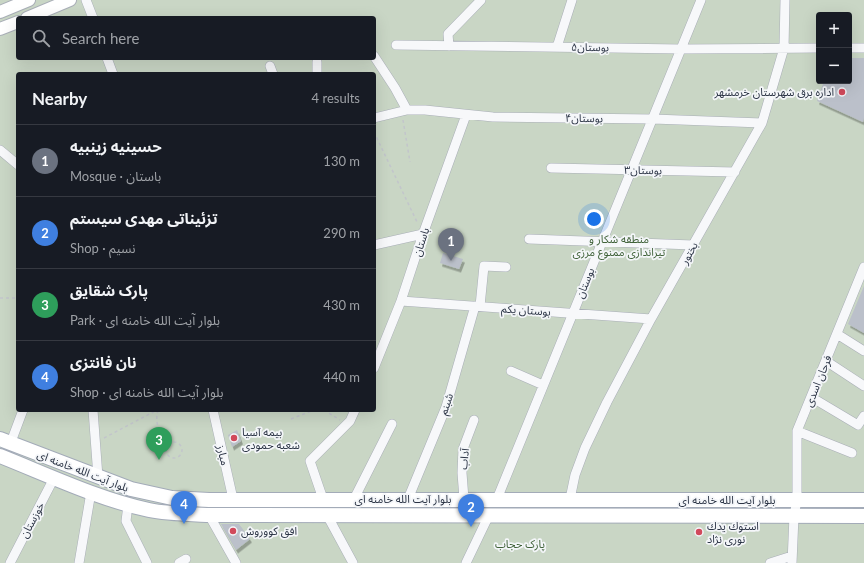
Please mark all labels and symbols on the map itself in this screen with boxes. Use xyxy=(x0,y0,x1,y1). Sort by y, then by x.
street label: بوستان۵ xyxy=(571,40,609,54)
place label: اداره برق شهرستان خرمشهر xyxy=(713,85,834,99)
marker: اداره برق شهرستان خرمشهر xyxy=(837,87,847,97)
street label: بوستان۴ xyxy=(565,111,603,125)
street label: بوستان۳ xyxy=(624,163,662,177)
your location xyxy=(584,209,604,229)
street label: باستان xyxy=(410,226,432,258)
pin: 1 xyxy=(438,228,464,261)
park label: منطقه شکار و تیراندازی ممنوع مرزی xyxy=(573,232,665,260)
street label: بختور xyxy=(677,239,701,267)
street label: بوستان xyxy=(573,266,597,300)
street label: بوستان یکم xyxy=(501,301,551,321)
street label: فرحان اسدی xyxy=(801,353,835,409)
street label: شبنم xyxy=(436,391,458,418)
place label: بیمه آسیا شعبه حمودی xyxy=(242,425,300,452)
pin: 3 xyxy=(146,427,172,460)
marker: بیمه آسیا شعبه حمودی xyxy=(229,433,239,443)
street label: مبارز xyxy=(214,442,232,467)
street label: بلوار آیت الله خامنه ای xyxy=(35,447,131,495)
street label: آداب xyxy=(456,447,472,470)
pin: 4 xyxy=(171,491,197,524)
street label: بلوار آیت الله خامنه ای xyxy=(355,492,452,506)
street label: بلوار آیت الله خامنه ای xyxy=(679,493,776,507)
pin: 2 xyxy=(458,494,484,527)
street label: خوزستان xyxy=(17,499,48,540)
place label: استوك يدك نوری نژاد xyxy=(707,519,759,546)
place label: افق کووروش xyxy=(241,524,297,538)
marker: افق کووروش xyxy=(228,526,238,536)
marker: استوك يدك نوری نژاد xyxy=(694,527,704,537)
park label: پارک حجاب xyxy=(495,537,545,552)

